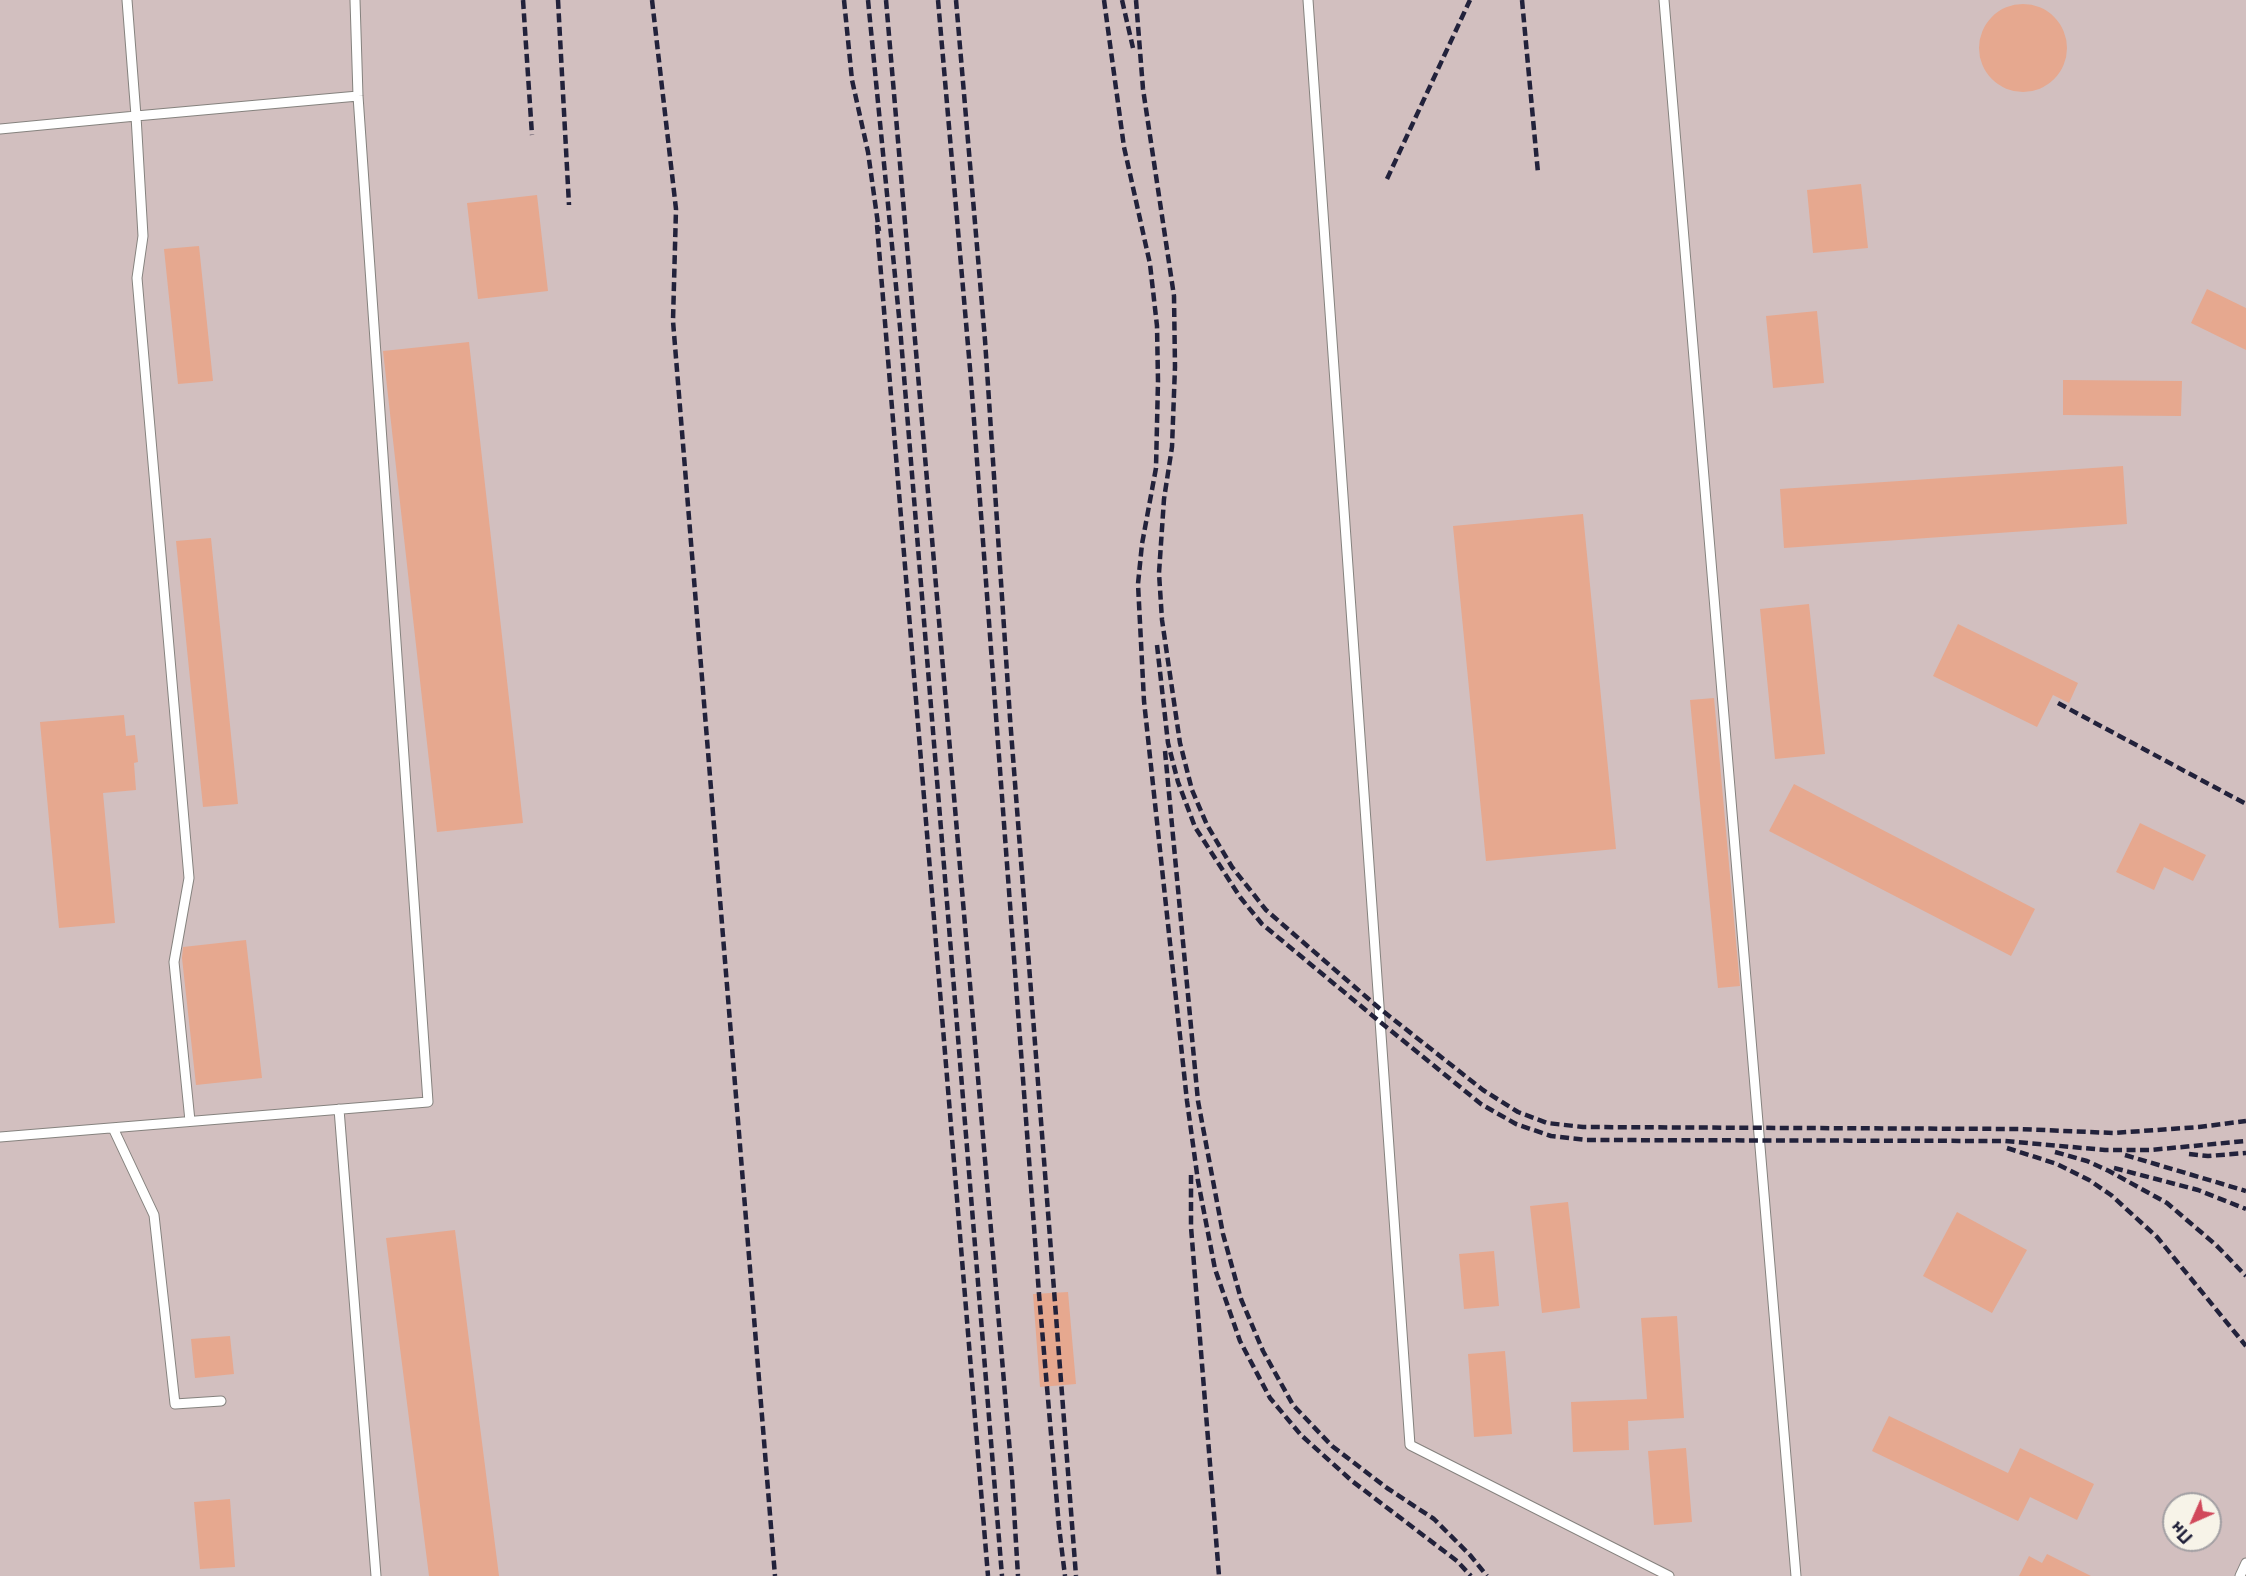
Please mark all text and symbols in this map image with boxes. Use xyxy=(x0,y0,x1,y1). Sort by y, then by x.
north arrow xyxy=(2162,1492,2222,1552)
text: Пн xyxy=(2164,1517,2197,1550)

